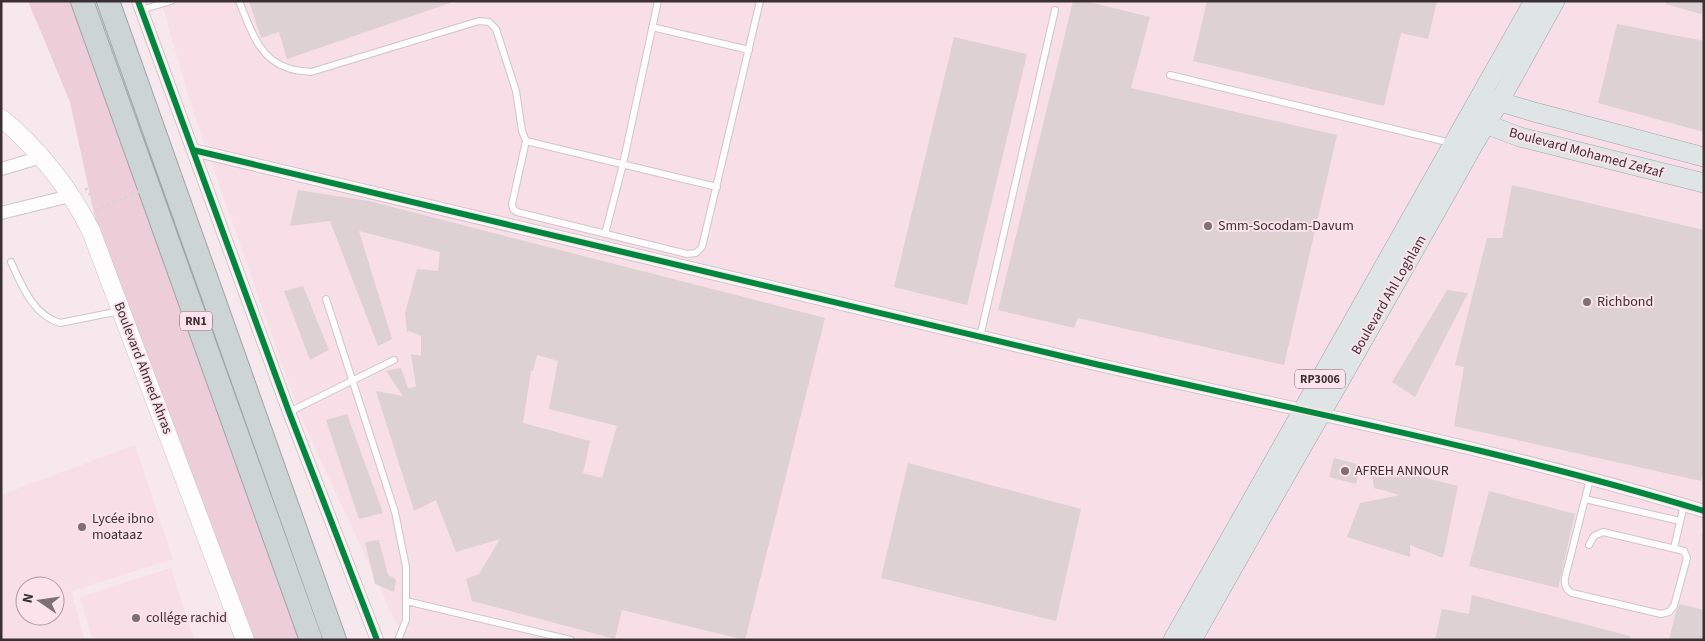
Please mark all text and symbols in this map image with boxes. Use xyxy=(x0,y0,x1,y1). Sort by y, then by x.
street label: Boulevard Mohamed Zefzaf xyxy=(1507,123,1666,183)
place label: Smm-Socodam-Davum xyxy=(1218,216,1354,236)
marker: Smm-Socodam-Davum xyxy=(1202,220,1214,232)
street label: Boulevard Ahl Loghlam xyxy=(1347,231,1431,359)
place label: Richbond xyxy=(1597,292,1653,312)
marker: Richbond xyxy=(1581,296,1593,308)
street label: Boulevard Ahmed Ahras xyxy=(109,299,177,437)
road number: RN1 xyxy=(180,312,212,331)
road number: RP3006 xyxy=(1295,369,1345,388)
place label: AFREH ANNOUR xyxy=(1355,461,1449,481)
marker: AFREH ANNOUR xyxy=(1339,465,1351,477)
place label: Lycée ibno moataaz xyxy=(92,509,154,545)
marker: Lycée ibno moataaz xyxy=(76,521,88,533)
north arrow xyxy=(15,576,65,626)
text: N xyxy=(18,592,39,605)
place label: collége rachid xyxy=(146,608,227,628)
marker: collége rachid xyxy=(130,612,142,624)

